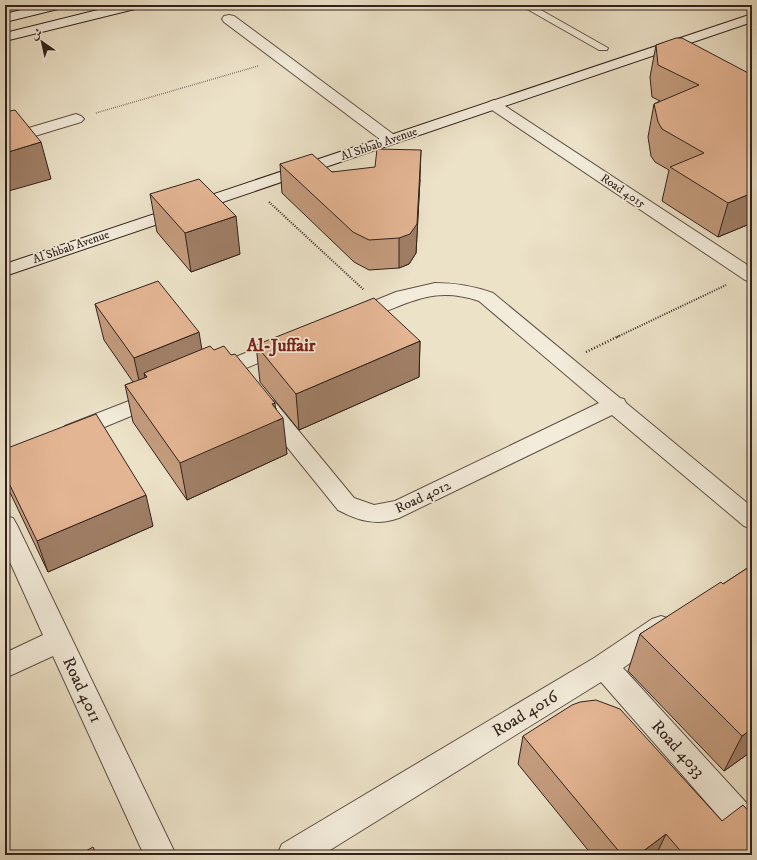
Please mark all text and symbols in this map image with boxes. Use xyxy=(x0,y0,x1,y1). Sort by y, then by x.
north arrow xyxy=(22,22,62,62)
text: ش xyxy=(29,26,45,43)
street label: Al Shbab Avenue xyxy=(339,124,419,164)
street label: Road 4015 xyxy=(598,171,648,212)
street label: Al Shbab Avenue xyxy=(31,227,111,267)
district label: Al-Juffair xyxy=(246,335,316,357)
street label: Road 4012 xyxy=(392,476,454,518)
street label: Road 4011 xyxy=(57,654,107,726)
street label: Road 4016 xyxy=(488,685,563,742)
street label: Road 4033 xyxy=(646,715,710,783)

